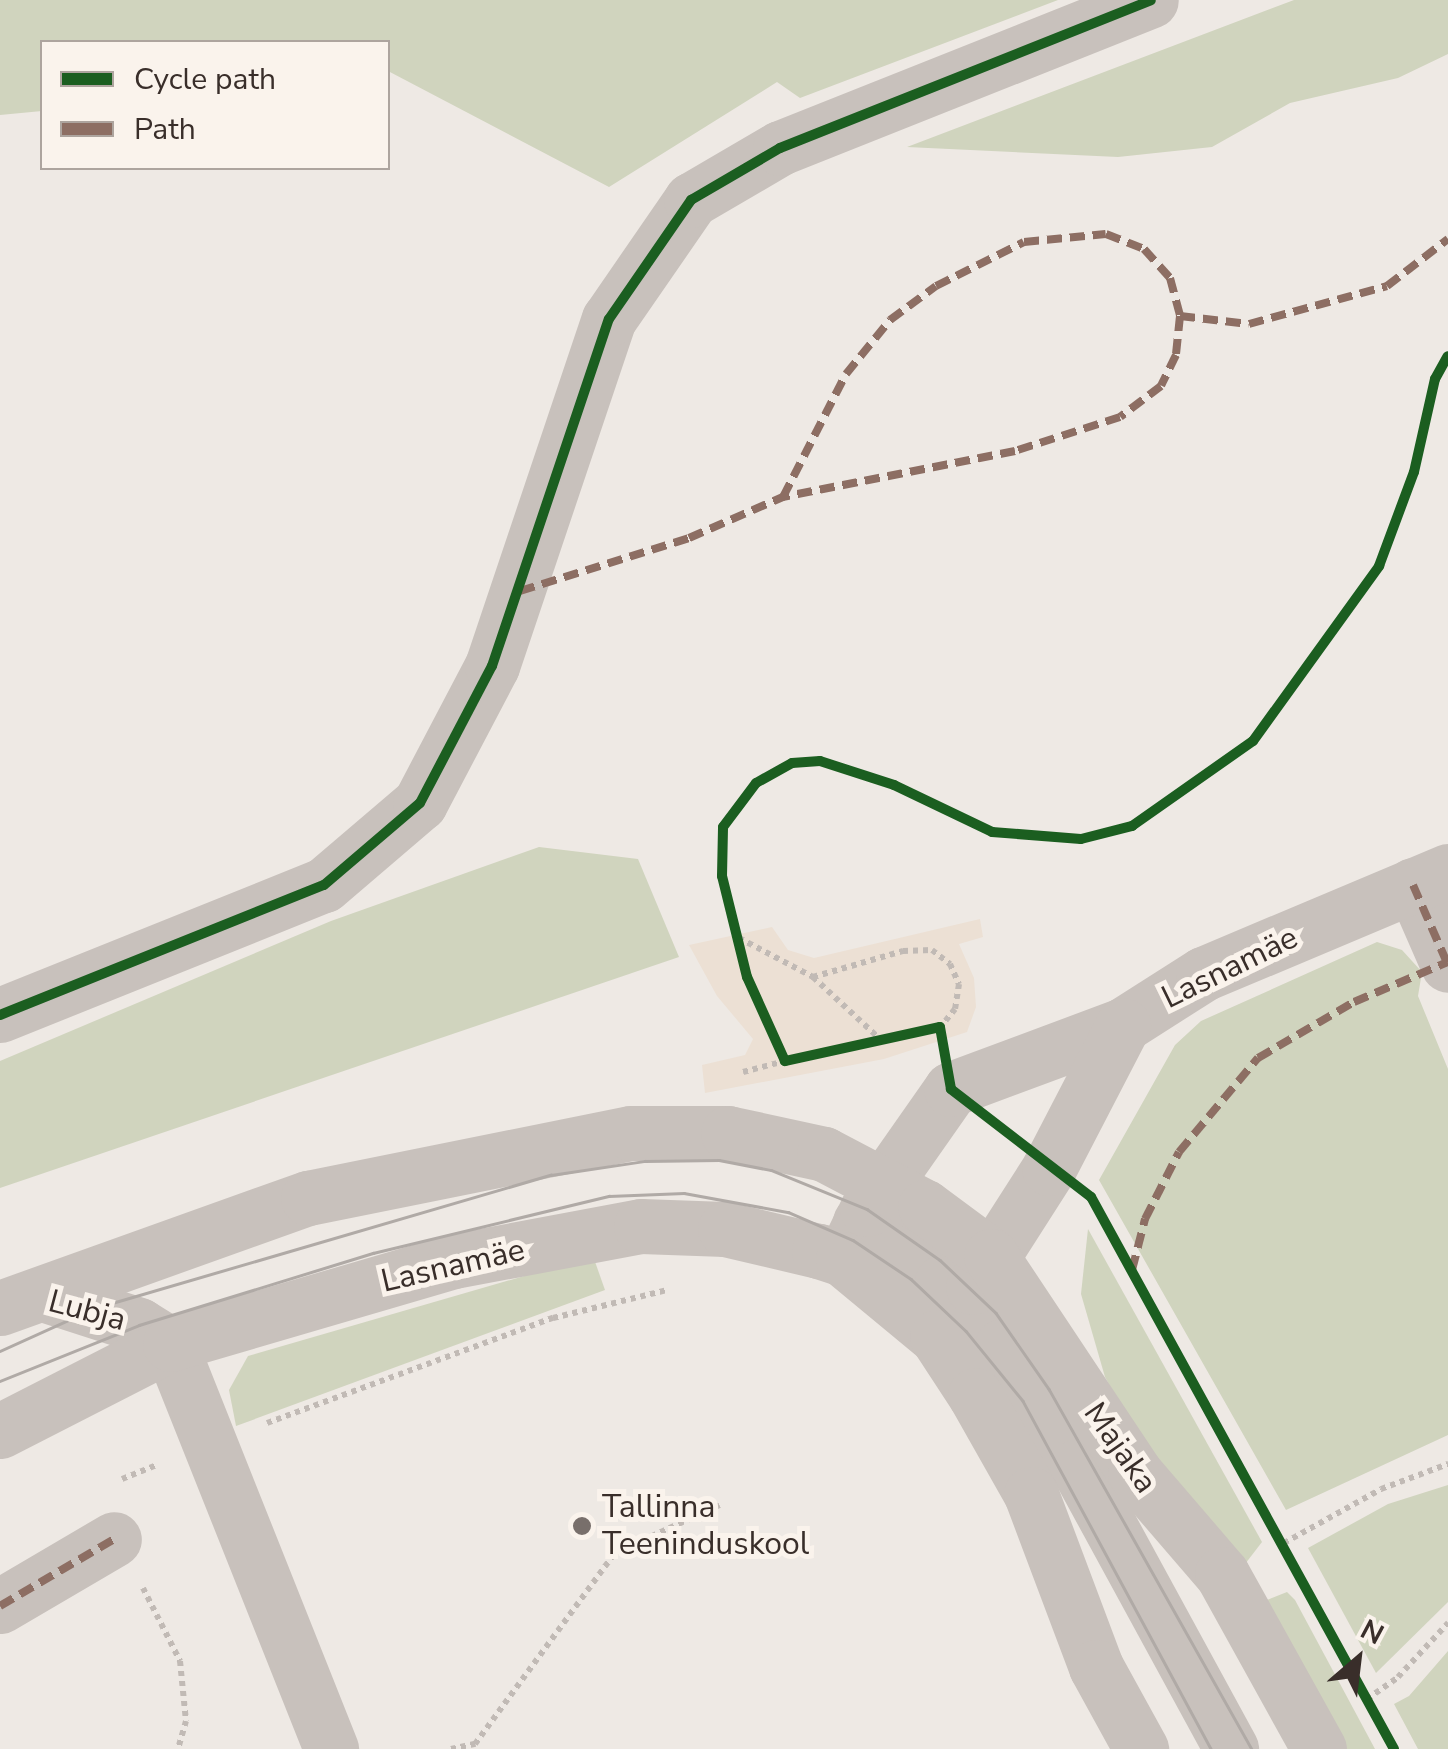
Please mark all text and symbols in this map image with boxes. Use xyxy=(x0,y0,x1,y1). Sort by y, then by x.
legend xyxy=(40,40,390,170)
text: Cycle path xyxy=(134,59,276,100)
text: Path xyxy=(134,109,196,150)
street label: Lasnamäe xyxy=(1156,919,1304,1017)
street label: Lasnamäe xyxy=(377,1231,529,1301)
street label: Lubja xyxy=(44,1282,130,1340)
street label: Majaka xyxy=(1075,1395,1165,1501)
place label: Tallinna Teeninduskool xyxy=(602,1489,809,1564)
marker: Tallinna Teeninduskool xyxy=(571,1515,593,1537)
north arrow xyxy=(1308,1609,1408,1709)
text: N xyxy=(1354,1611,1390,1654)

